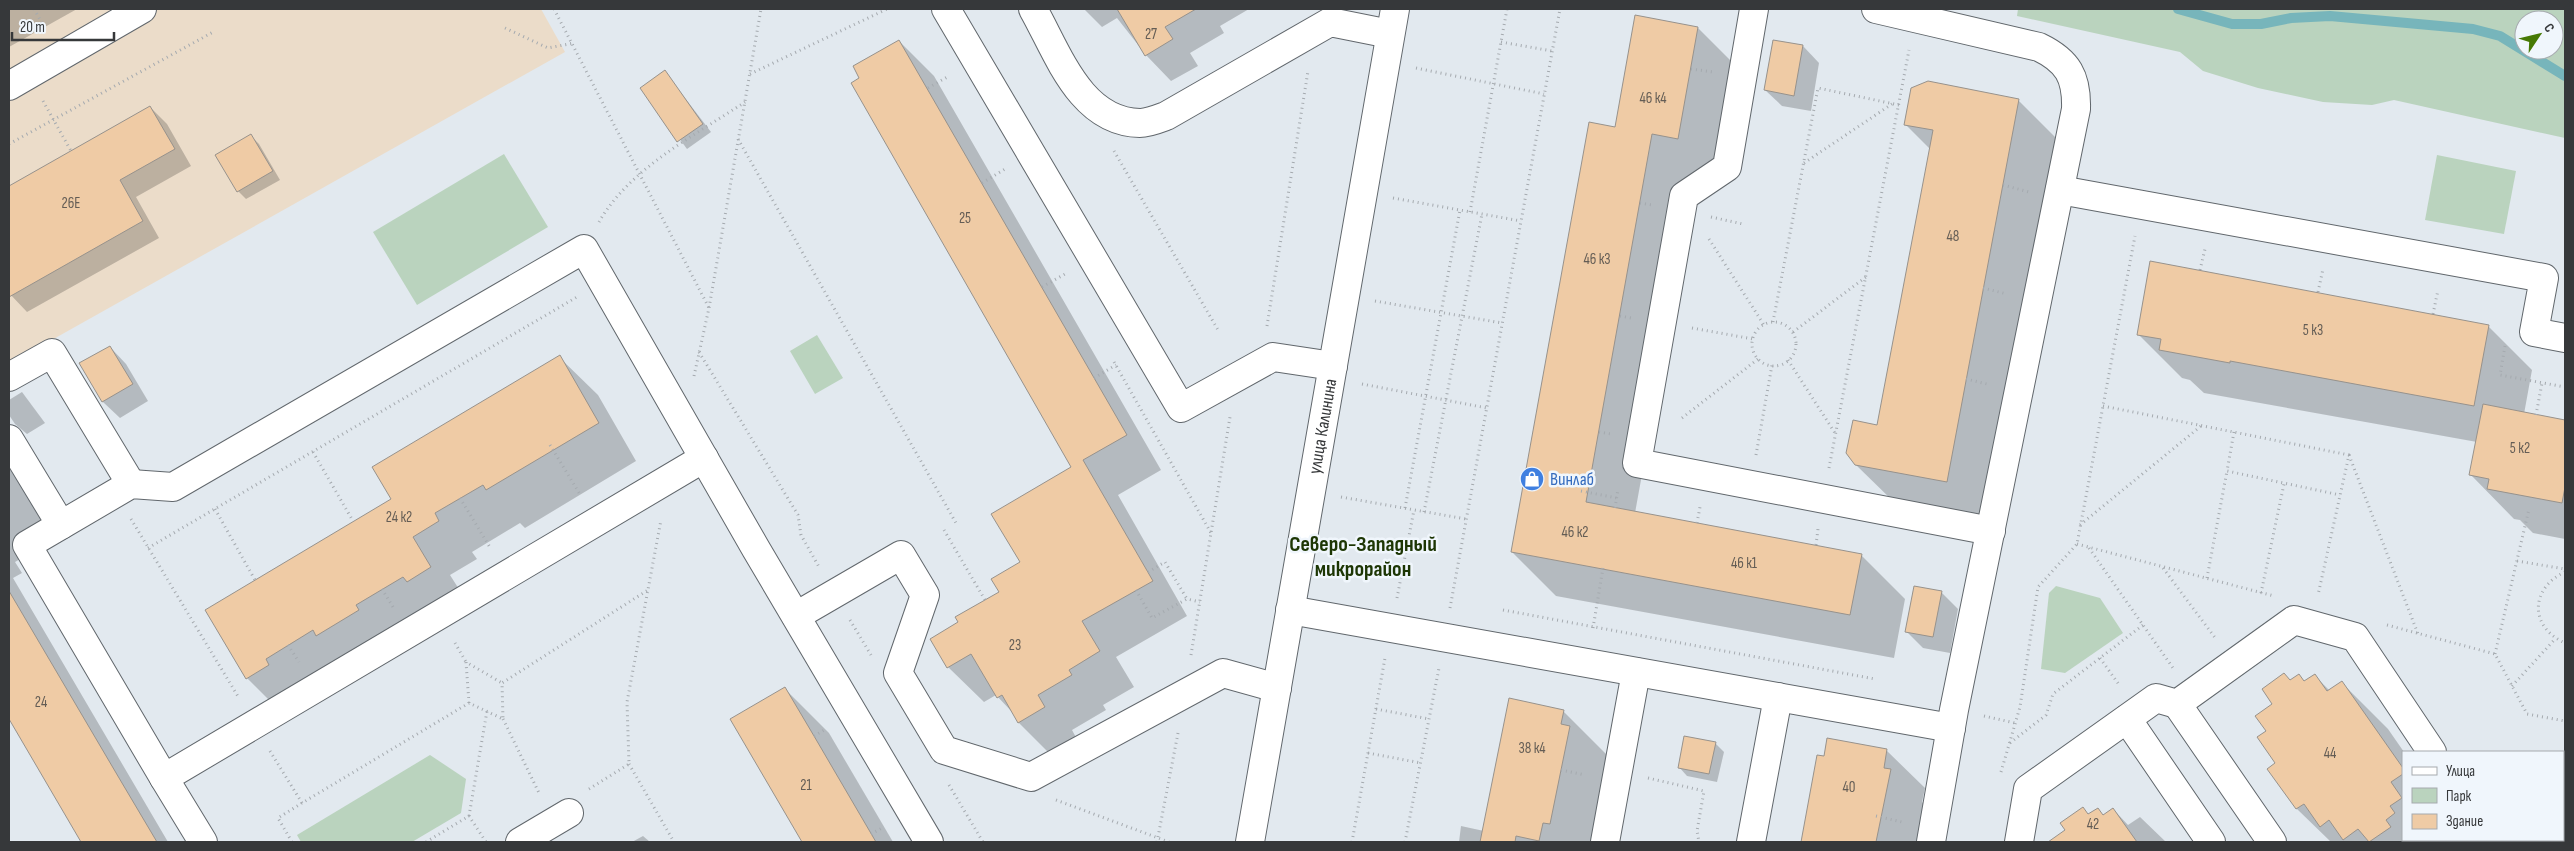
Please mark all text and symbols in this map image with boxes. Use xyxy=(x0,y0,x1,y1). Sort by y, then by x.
scale bar xyxy=(12,10,115,42)
north arrow xyxy=(2514,10,2564,60)
text: 20 m xyxy=(20,18,45,37)
text: С xyxy=(2540,20,2558,36)
house number: 27 xyxy=(1145,25,1157,44)
house number: 46 к4 xyxy=(1639,89,1667,108)
house number: 26Е xyxy=(62,194,80,213)
house number: 25 xyxy=(959,209,971,228)
house number: 48 xyxy=(1947,227,1959,246)
house number: 46 к3 xyxy=(1583,250,1611,269)
house number: 5 к3 xyxy=(2303,321,2323,340)
street label: улица Калинина xyxy=(1304,377,1341,476)
house number: 5 к2 xyxy=(2510,439,2530,458)
shop icon: Винлаб xyxy=(1519,466,1545,492)
place label: Винлаб xyxy=(1550,469,1594,490)
house number: 24 к2 xyxy=(386,508,412,527)
house number: 46 к2 xyxy=(1561,523,1589,542)
district label: Северо-Западный микрорайон xyxy=(1289,531,1437,583)
house number: 46 к1 xyxy=(1731,554,1758,573)
house number: 23 xyxy=(1009,636,1021,655)
house number: 24 xyxy=(35,693,47,712)
house number: 38 к4 xyxy=(1518,739,1546,758)
house number: 44 xyxy=(2324,744,2336,763)
legend xyxy=(2402,751,2564,841)
text: Улица xyxy=(2446,762,2475,781)
house number: 21 xyxy=(800,776,812,795)
house number: 40 xyxy=(1843,778,1855,797)
text: Парк xyxy=(2446,787,2472,806)
text: Здание xyxy=(2446,812,2483,831)
house number: 42 xyxy=(2087,815,2099,834)

